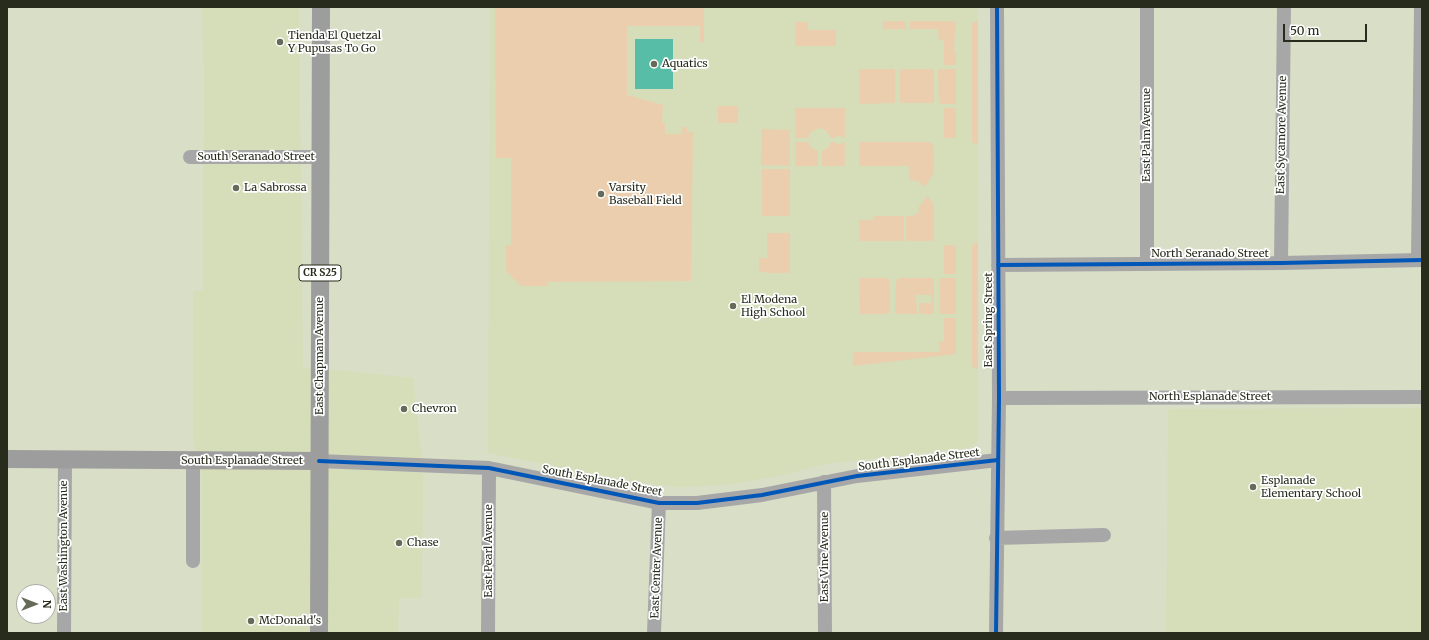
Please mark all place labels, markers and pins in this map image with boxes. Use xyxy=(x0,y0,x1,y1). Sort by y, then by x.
place label: Tienda El Quetzal Y Pupusas To Go xyxy=(288,29,381,55)
marker: Tienda El Quetzal Y Pupusas To Go xyxy=(275,37,285,47)
place label: Aquatics xyxy=(662,57,708,71)
marker: Aquatics xyxy=(649,59,659,69)
place label: La Sabrossa xyxy=(244,181,307,195)
place label: Varsity Baseball Field xyxy=(609,181,682,207)
marker: La Sabrossa xyxy=(231,183,241,193)
marker: Varsity Baseball Field xyxy=(596,189,606,199)
place label: El Modena High School xyxy=(741,293,805,319)
marker: El Modena High School xyxy=(728,301,738,311)
place label: Chevron xyxy=(412,402,457,416)
marker: Chevron xyxy=(399,404,409,414)
place label: Esplanade Elementary School xyxy=(1261,474,1361,500)
marker: Esplanade Elementary School xyxy=(1248,482,1258,492)
place label: Chase xyxy=(407,536,439,550)
marker: Chase xyxy=(394,538,404,548)
place label: McDonald's xyxy=(259,614,321,628)
marker: McDonald's xyxy=(246,616,256,626)

